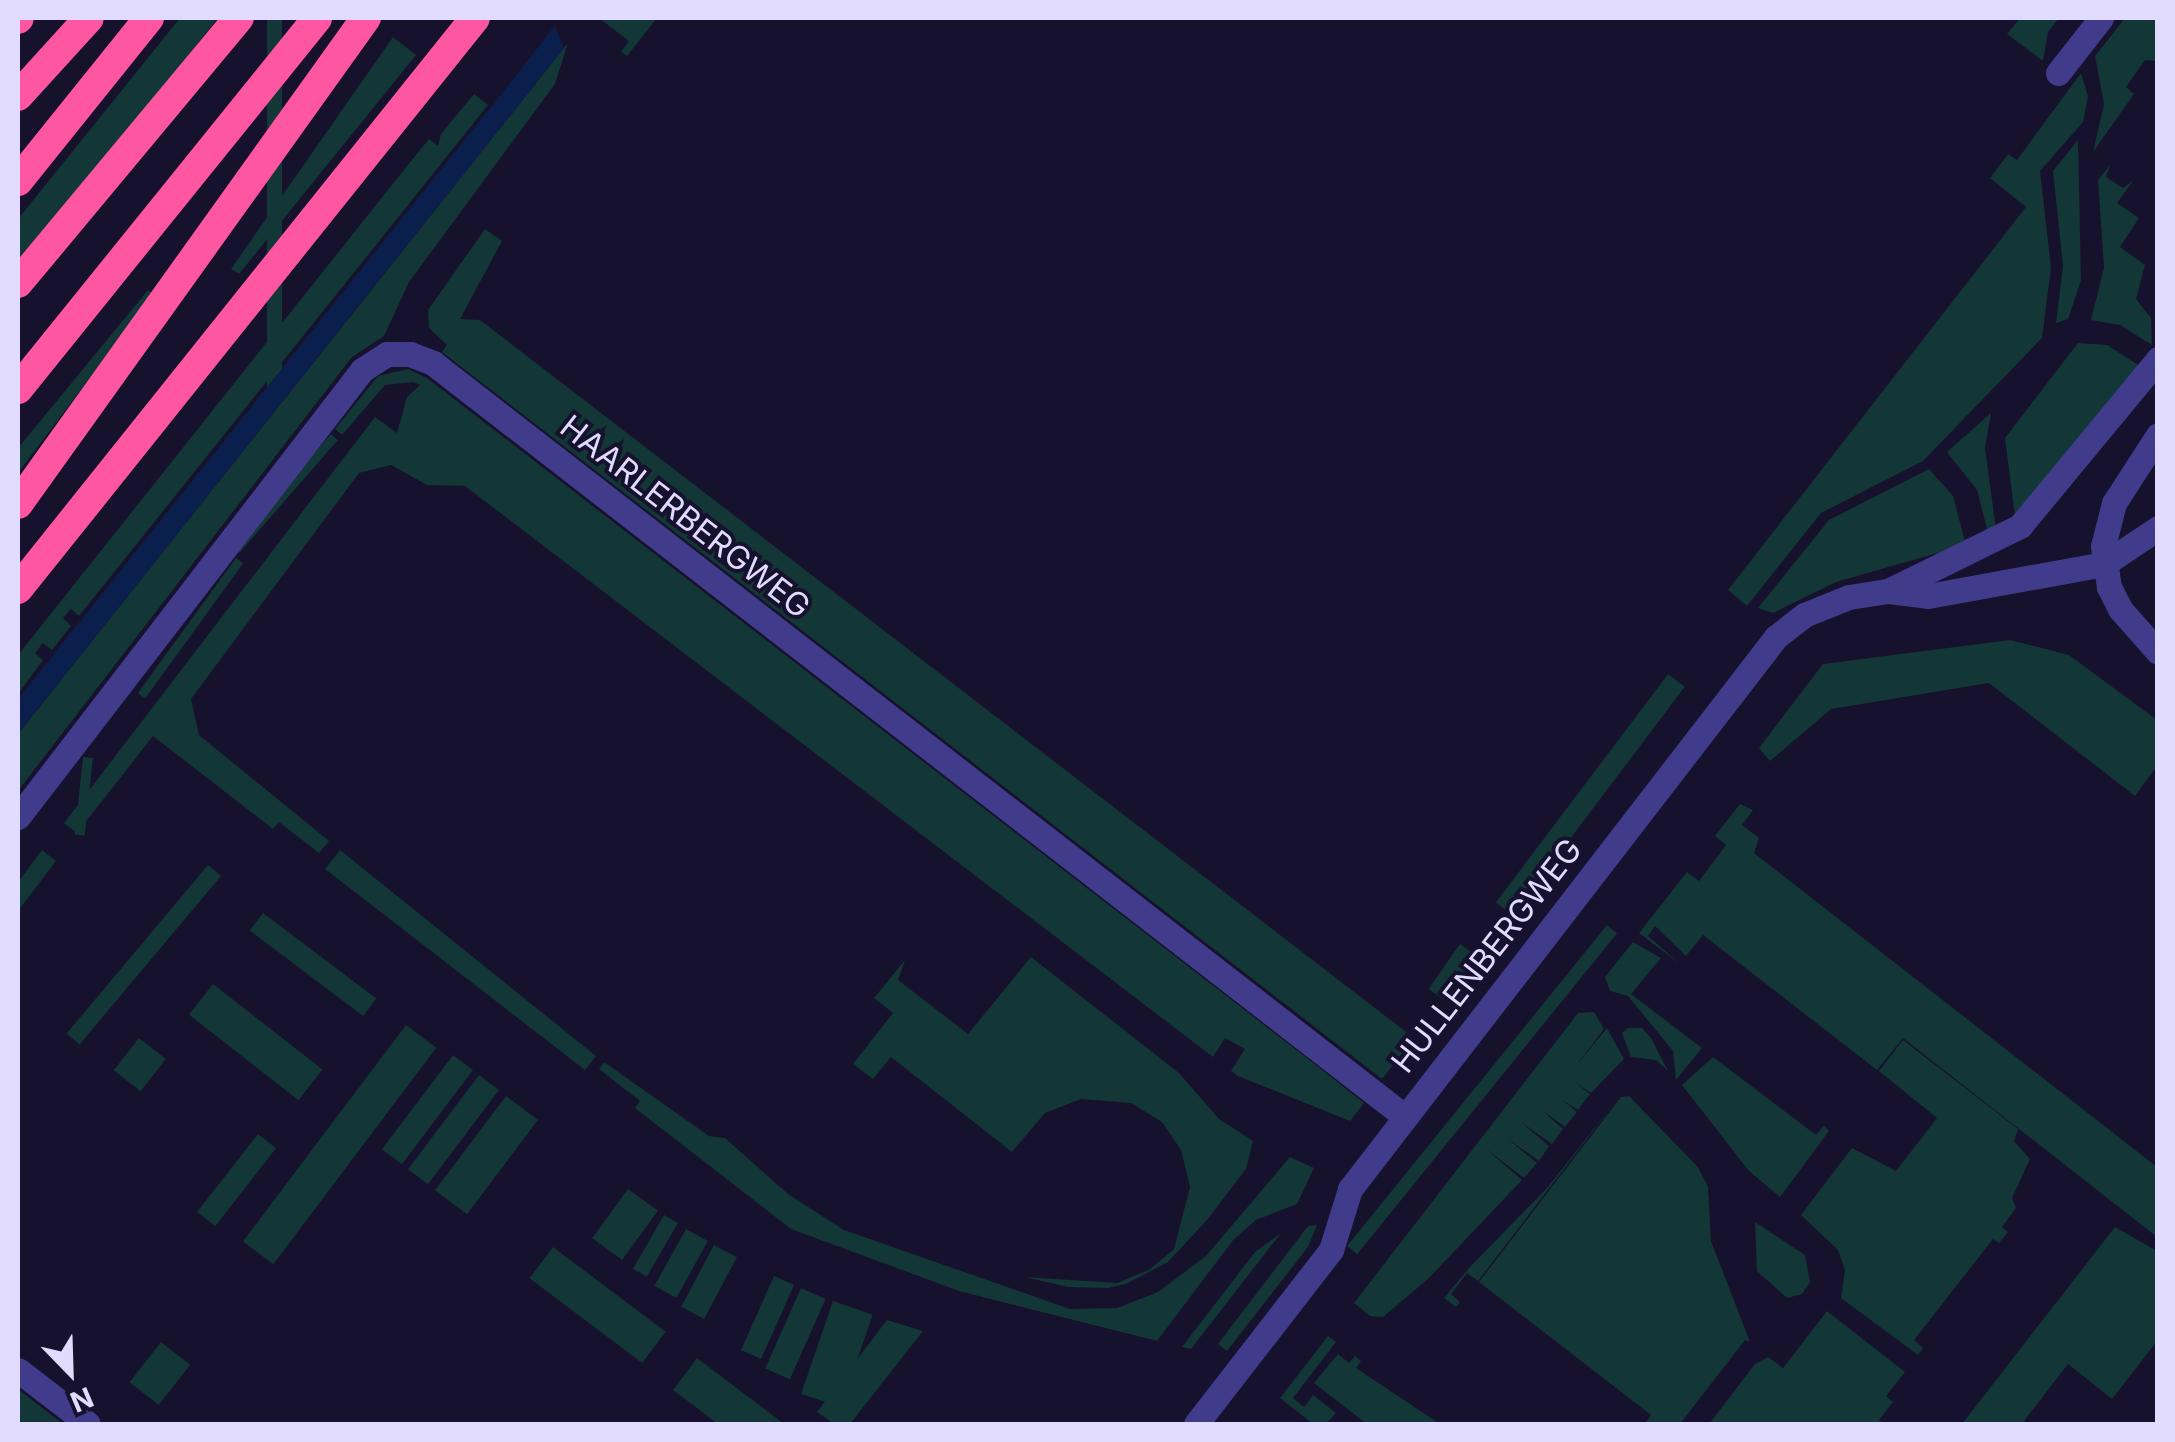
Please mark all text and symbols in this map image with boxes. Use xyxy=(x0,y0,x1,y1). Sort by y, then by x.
street label: HAARLERBERGWEG xyxy=(553,408,817,626)
street label: HULLENBERGWEG xyxy=(1384,831,1590,1081)
north arrow xyxy=(20,1322,120,1422)
text: N xyxy=(65,1380,98,1419)

